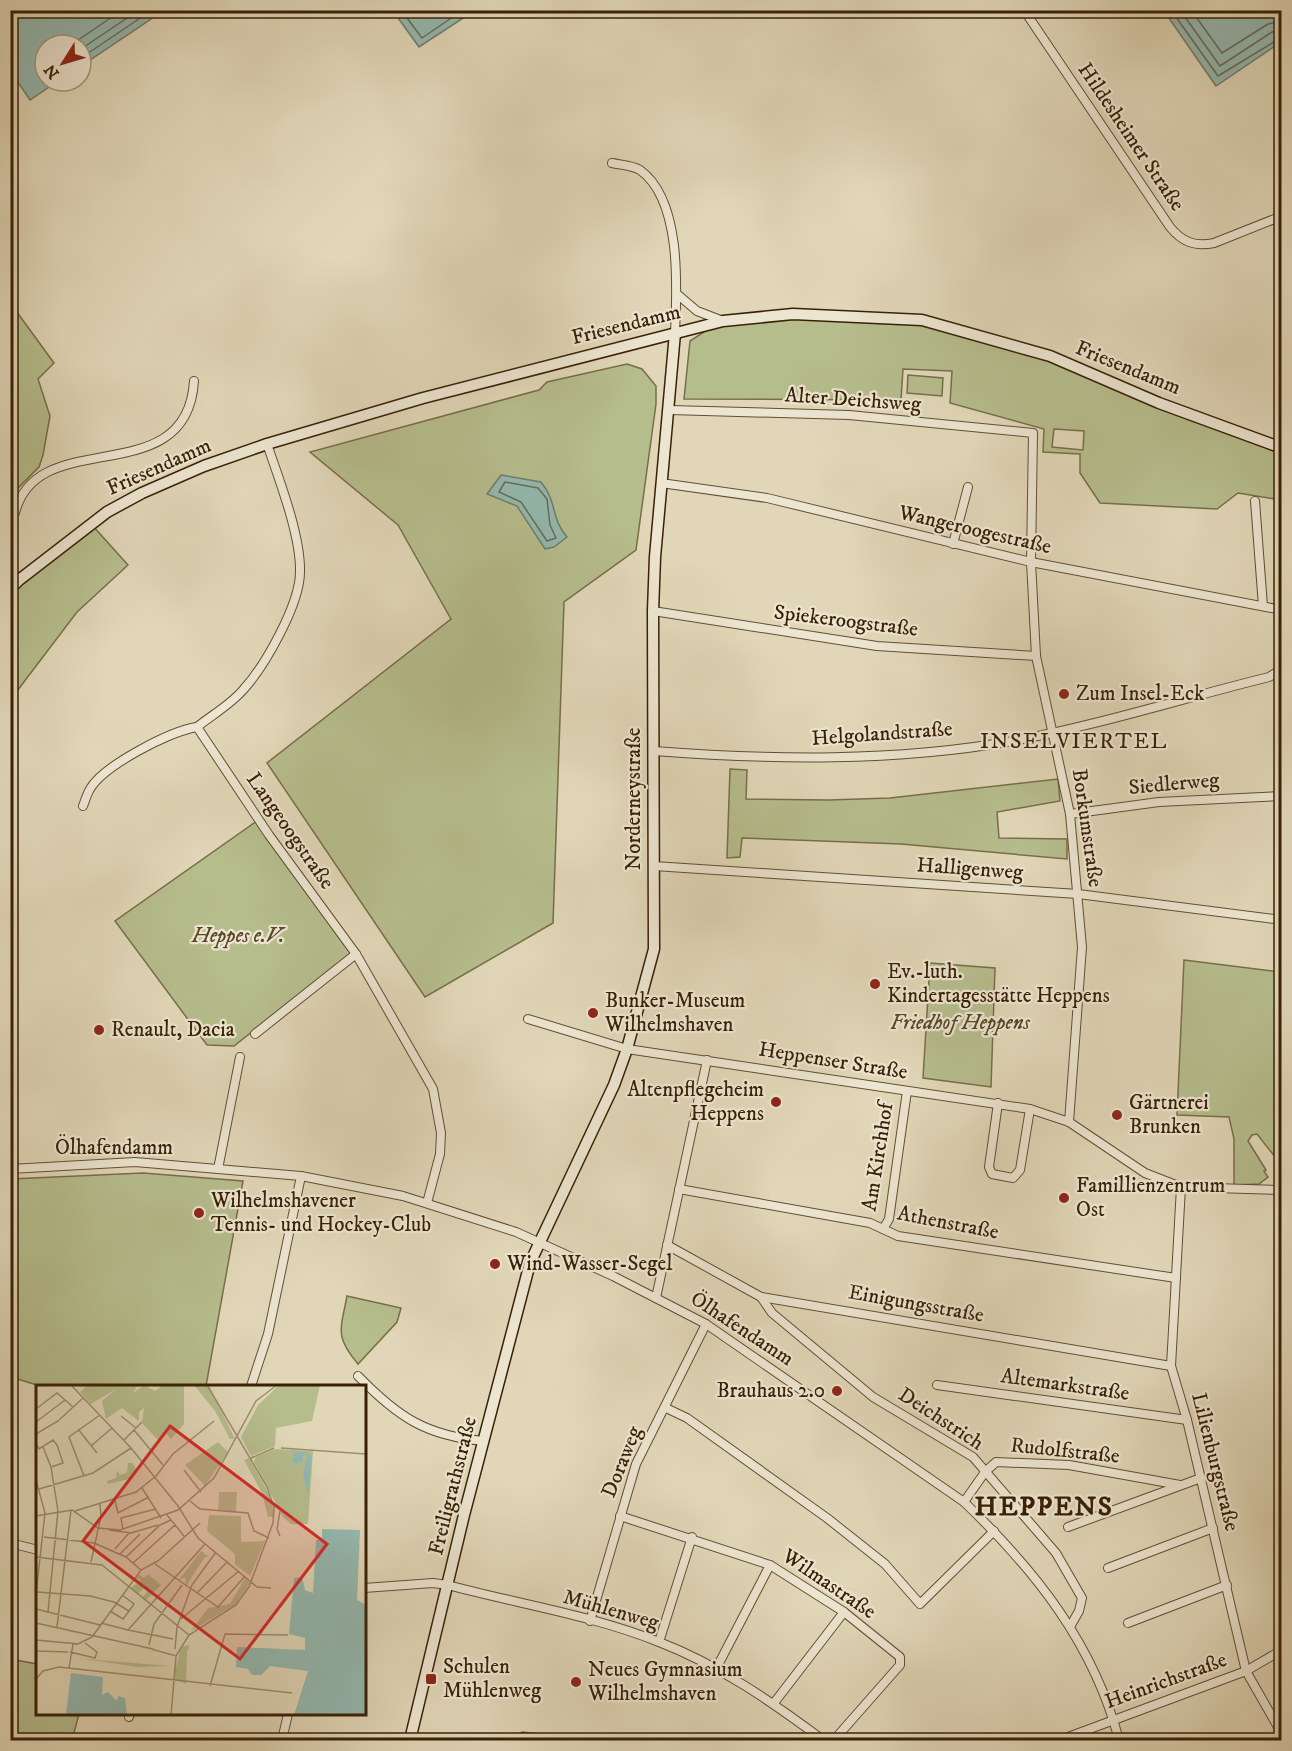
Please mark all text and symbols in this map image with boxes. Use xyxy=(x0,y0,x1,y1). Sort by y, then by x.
north arrow xyxy=(33,33,93,93)
street label: Hildesheimer Straße xyxy=(1072,58,1190,216)
text: N xyxy=(40,60,64,83)
street label: Friesendamm xyxy=(569,299,683,351)
street label: Friesendamm xyxy=(1072,335,1185,401)
street label: Alter Deichsweg xyxy=(784,382,923,418)
street label: Friesendamm xyxy=(103,432,215,502)
street label: Wangeroogestraße xyxy=(895,500,1054,560)
street label: Spiekeroogstraße xyxy=(772,599,920,643)
place label: Zum Insel-Eck xyxy=(1076,681,1205,707)
marker: Zum Insel-Eck xyxy=(1057,687,1071,701)
street label: Helgolandstraße xyxy=(811,716,954,752)
street label: Norderneystraße xyxy=(621,727,647,871)
district label: INSELVIERTEL xyxy=(980,728,1168,755)
street label: Borkumstraße xyxy=(1066,767,1108,889)
street label: Siedlerweg xyxy=(1128,767,1221,801)
street label: Langeoogstraße xyxy=(240,768,340,895)
street label: Halligenweg xyxy=(916,852,1025,886)
park label: Heppes e.V. xyxy=(191,923,286,949)
place label: Ev.-luth. Kindertagesstätte Heppens xyxy=(887,959,1110,1009)
marker: Ev.-luth. Kindertagesstätte Heppens xyxy=(868,977,882,991)
place label: Bunker-Museum Wilhelmshaven xyxy=(604,988,746,1038)
marker: Bunker-Museum Wilhelmshaven xyxy=(586,1006,600,1020)
park label: Friedhof Heppens xyxy=(890,1010,1030,1036)
place label: Renault, Dacia xyxy=(111,1017,235,1043)
marker: Renault, Dacia xyxy=(92,1023,106,1037)
street label: Heppenser Straße xyxy=(757,1036,910,1086)
place label: Altenpflegeheim Heppens xyxy=(627,1077,764,1127)
place label: Gärtnerei Brunken xyxy=(1129,1090,1209,1140)
marker: Altenpflegeheim Heppens xyxy=(769,1095,783,1109)
street label: Am Kirchhof xyxy=(857,1098,900,1213)
marker: Gärtnerei Brunken xyxy=(1110,1108,1124,1122)
street label: Ölhafendamm xyxy=(55,1134,173,1161)
place label: Famillienzentrum Ost xyxy=(1076,1173,1225,1223)
place label: Wilhelmshavener Tennis- und Hockey-Club xyxy=(210,1188,431,1238)
marker: Famillienzentrum Ost xyxy=(1057,1191,1071,1205)
street label: Athenstraße xyxy=(895,1200,1001,1246)
marker: Wilhelmshavener Tennis- und Hockey-Club xyxy=(192,1206,206,1220)
place label: Wind-Wasser-Segel xyxy=(506,1251,673,1277)
marker: Wind-Wasser-Segel xyxy=(488,1257,502,1271)
street label: Einigungsstraße xyxy=(846,1279,986,1329)
street label: Ölhafendamm xyxy=(685,1285,799,1372)
street label: Altemarkstraße xyxy=(999,1363,1131,1407)
place label: Brauhaus 2.0 xyxy=(716,1378,825,1404)
street label: Deichstrich xyxy=(893,1382,989,1456)
marker: Brauhaus 2.0 xyxy=(830,1384,844,1398)
inset map xyxy=(36,1385,366,1715)
street label: Lilienburgstraße xyxy=(1185,1390,1245,1534)
street label: Freiligrathstraße xyxy=(423,1414,483,1558)
street label: Doraweg xyxy=(596,1422,648,1502)
street label: Rudolfstraße xyxy=(1009,1432,1121,1470)
district label: HEPPENS xyxy=(975,1490,1113,1524)
street label: Wilmastraße xyxy=(776,1543,881,1625)
street label: Mühlenweg xyxy=(560,1584,663,1636)
street label: Heinrichstraße xyxy=(1102,1647,1231,1715)
place label: Schulen Mühlenweg xyxy=(443,1654,542,1704)
place label: Neues Gymnasium Wilhelmshaven xyxy=(587,1657,743,1707)
marker: Schulen Mühlenweg xyxy=(424,1672,438,1686)
marker: Neues Gymnasium Wilhelmshaven xyxy=(569,1675,583,1689)

